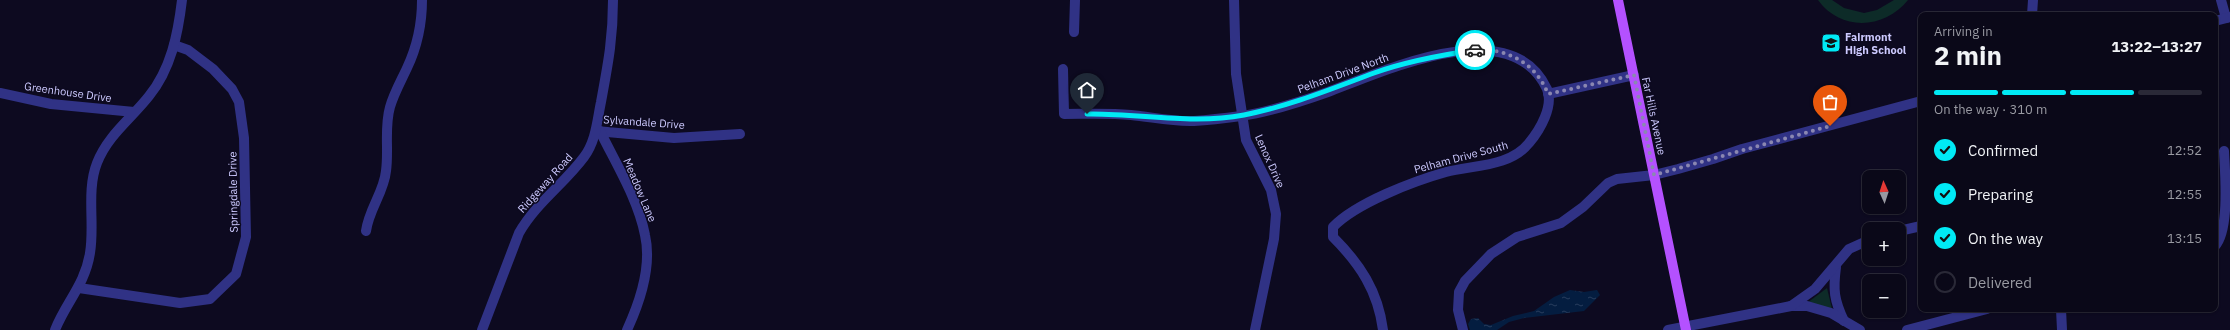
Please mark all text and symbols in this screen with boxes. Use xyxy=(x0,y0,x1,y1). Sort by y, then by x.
text: Arriving in xyxy=(1934,23,1993,40)
courier xyxy=(1455,30,1495,70)
place label: Fairmont High School xyxy=(1845,30,1907,57)
school or university icon: Fairmont High School xyxy=(1820,32,1842,54)
text: 13:22–13:27 xyxy=(2111,37,2202,56)
text: 2 min xyxy=(1934,38,2002,72)
icon: car xyxy=(1464,39,1486,61)
street label: Pelham Drive North xyxy=(1295,50,1391,96)
pin xyxy=(1070,73,1104,114)
street label: Far Hills Avenue xyxy=(1639,76,1669,156)
street label: Greenhouse Drive xyxy=(23,79,113,105)
icon: home xyxy=(1076,79,1098,101)
pin xyxy=(1813,85,1847,126)
icon: bag xyxy=(1819,91,1841,113)
text: On the way · 310 m xyxy=(1934,101,2047,118)
street label: Sylvandale Drive xyxy=(603,112,685,132)
street label: Lenox Drive xyxy=(1252,132,1288,190)
street label: Pelham Drive South xyxy=(1412,138,1510,176)
icon: check xyxy=(1934,139,1956,161)
text: Confirmed xyxy=(1968,141,2038,160)
text: 12:52 xyxy=(2167,142,2202,159)
street label: Ridgeway Road xyxy=(515,150,575,216)
street label: Springdale Drive xyxy=(225,151,241,233)
street label: Meadow Lane xyxy=(620,156,660,224)
north arrow xyxy=(1862,170,1906,214)
map controls xyxy=(1862,170,1906,318)
icon: check xyxy=(1934,183,1956,205)
text: Preparing xyxy=(1968,185,2033,204)
text: 12:55 xyxy=(2167,186,2202,203)
button: + xyxy=(1862,222,1906,266)
icon: check xyxy=(1934,227,1956,249)
text: On the way xyxy=(1968,229,2043,248)
text: 13:15 xyxy=(2167,230,2202,247)
text: Delivered xyxy=(1968,273,2032,292)
button: − xyxy=(1862,274,1906,318)

